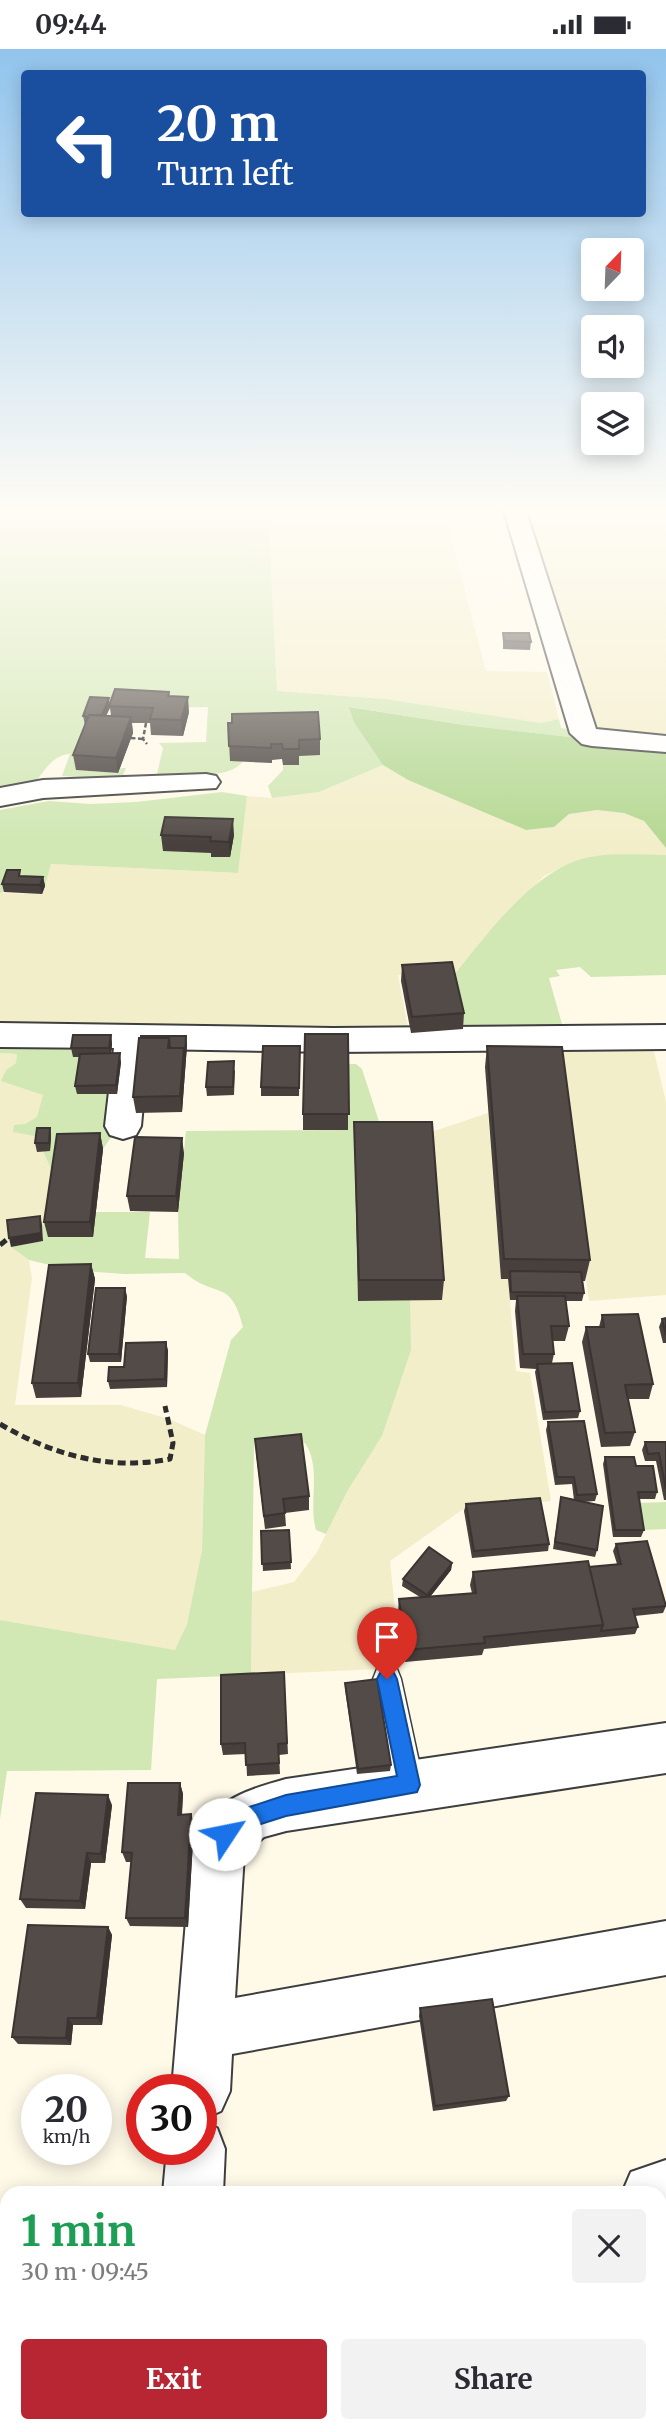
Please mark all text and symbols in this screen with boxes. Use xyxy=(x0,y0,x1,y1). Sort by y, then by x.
text: 09:44 xyxy=(35,8,107,41)
text: 20 m xyxy=(157,93,278,154)
icon: left xyxy=(42,98,133,189)
text: Turn left xyxy=(157,154,294,194)
north arrow xyxy=(581,238,644,301)
map controls xyxy=(581,238,644,455)
button: sound xyxy=(581,315,644,378)
button: layers xyxy=(581,392,644,455)
pin xyxy=(357,1607,417,1679)
icon: arrive xyxy=(368,1618,406,1656)
position arrow xyxy=(188,1797,262,1871)
speed limit sign: 30 xyxy=(126,2074,217,2165)
text: 20 xyxy=(45,2088,88,2132)
text: km/h xyxy=(43,2125,90,2148)
text: 1 min xyxy=(21,2205,135,2257)
button: close xyxy=(572,2209,646,2283)
text: 30 m · 09:45 xyxy=(21,2257,149,2286)
button: Exit xyxy=(21,2339,327,2419)
button: Share xyxy=(341,2339,646,2419)

